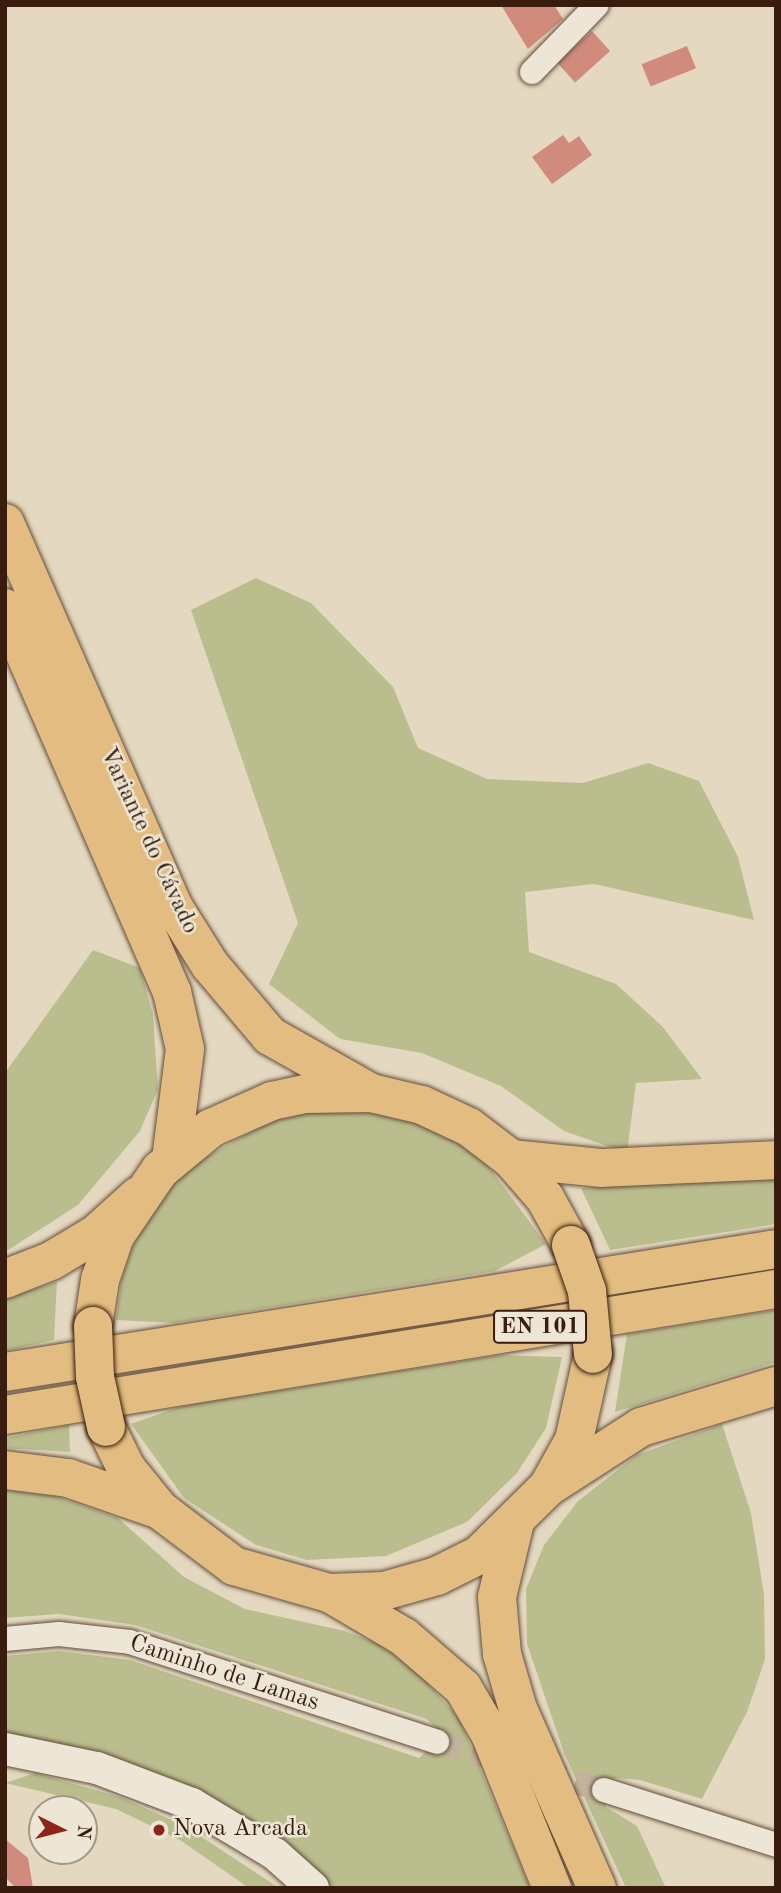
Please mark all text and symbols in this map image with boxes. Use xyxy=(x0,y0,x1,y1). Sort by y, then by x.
street label: Variante do Cávado xyxy=(92,743,204,939)
road number: EN 101 xyxy=(493,1308,587,1346)
street label: Caminho de Lamas xyxy=(126,1630,322,1718)
north arrow xyxy=(28,1795,98,1865)
place label: Nova Arcada xyxy=(173,1816,308,1844)
marker: Nova Arcada xyxy=(151,1822,167,1838)
text: N xyxy=(72,1824,93,1840)

